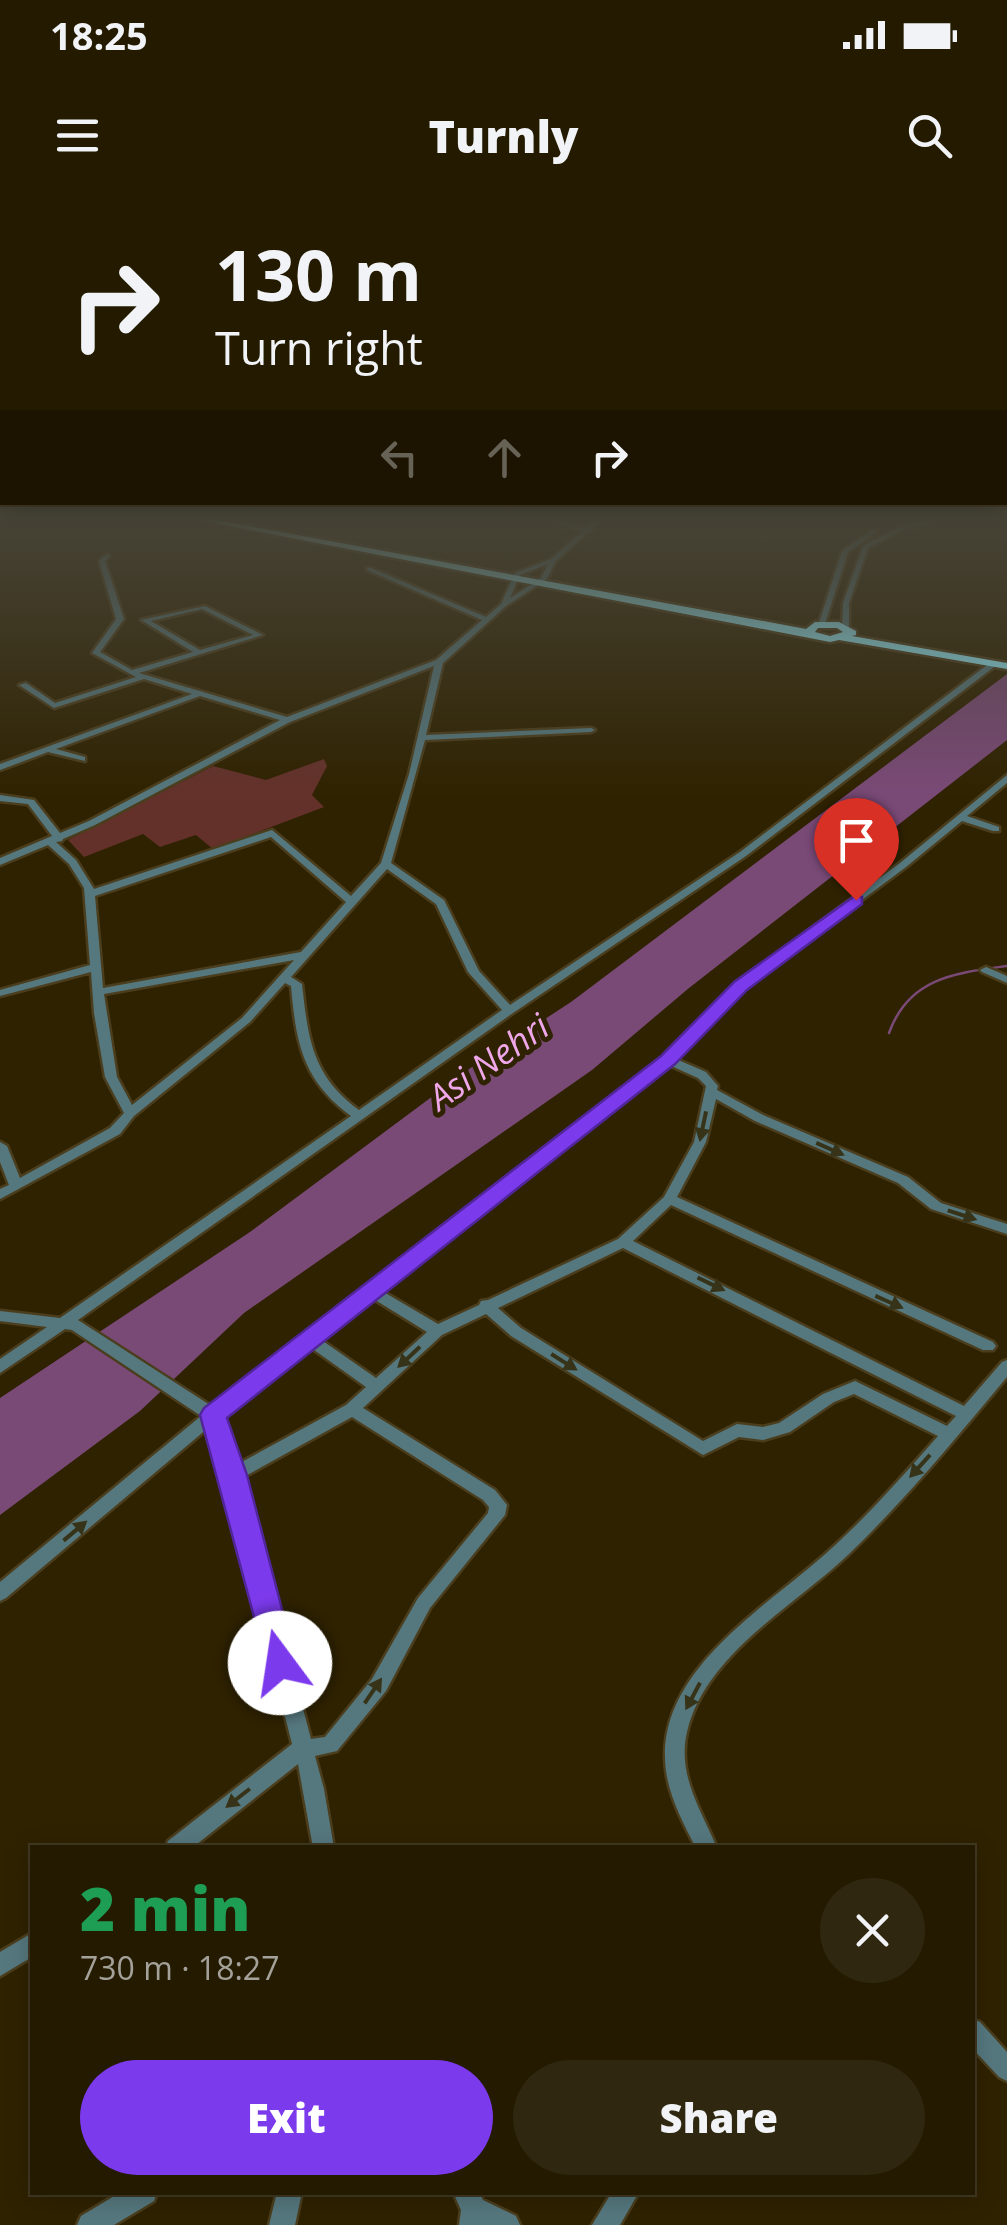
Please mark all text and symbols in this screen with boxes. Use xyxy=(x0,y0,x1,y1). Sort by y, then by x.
text: 18:25 xyxy=(50,9,148,61)
text: Turnly xyxy=(429,105,579,166)
icon: menu xyxy=(50,108,105,163)
icon: search xyxy=(902,108,957,163)
text: 130 m xyxy=(215,226,422,322)
icon: right xyxy=(50,240,180,370)
text: Turn right xyxy=(215,317,423,378)
icon: left xyxy=(372,430,427,485)
icon: ahead xyxy=(477,430,532,485)
icon: right xyxy=(582,430,637,485)
pin xyxy=(814,798,899,901)
icon: arrive xyxy=(829,813,884,868)
water label: Asi Nehri xyxy=(417,1002,559,1121)
one-way arrow xyxy=(695,1111,710,1142)
one-way arrow xyxy=(816,1141,845,1157)
one-way arrow xyxy=(948,1208,978,1223)
one-way arrow xyxy=(697,1275,726,1292)
one-way arrow xyxy=(874,1294,904,1310)
one-way arrow xyxy=(397,1345,421,1368)
one-way arrow xyxy=(551,1352,578,1371)
one-way arrow xyxy=(909,1453,932,1477)
one-way arrow xyxy=(62,1521,87,1542)
position arrow xyxy=(228,1611,332,1715)
one-way arrow xyxy=(363,1678,382,1705)
one-way arrow xyxy=(685,1682,702,1711)
one-way arrow xyxy=(225,1788,251,1808)
text: 2 min xyxy=(80,1867,250,1949)
button: close xyxy=(820,1878,925,1983)
text: 730 m · 18:27 xyxy=(80,1946,279,1989)
button: Exit xyxy=(80,2060,493,2175)
button: Share xyxy=(513,2060,925,2175)

